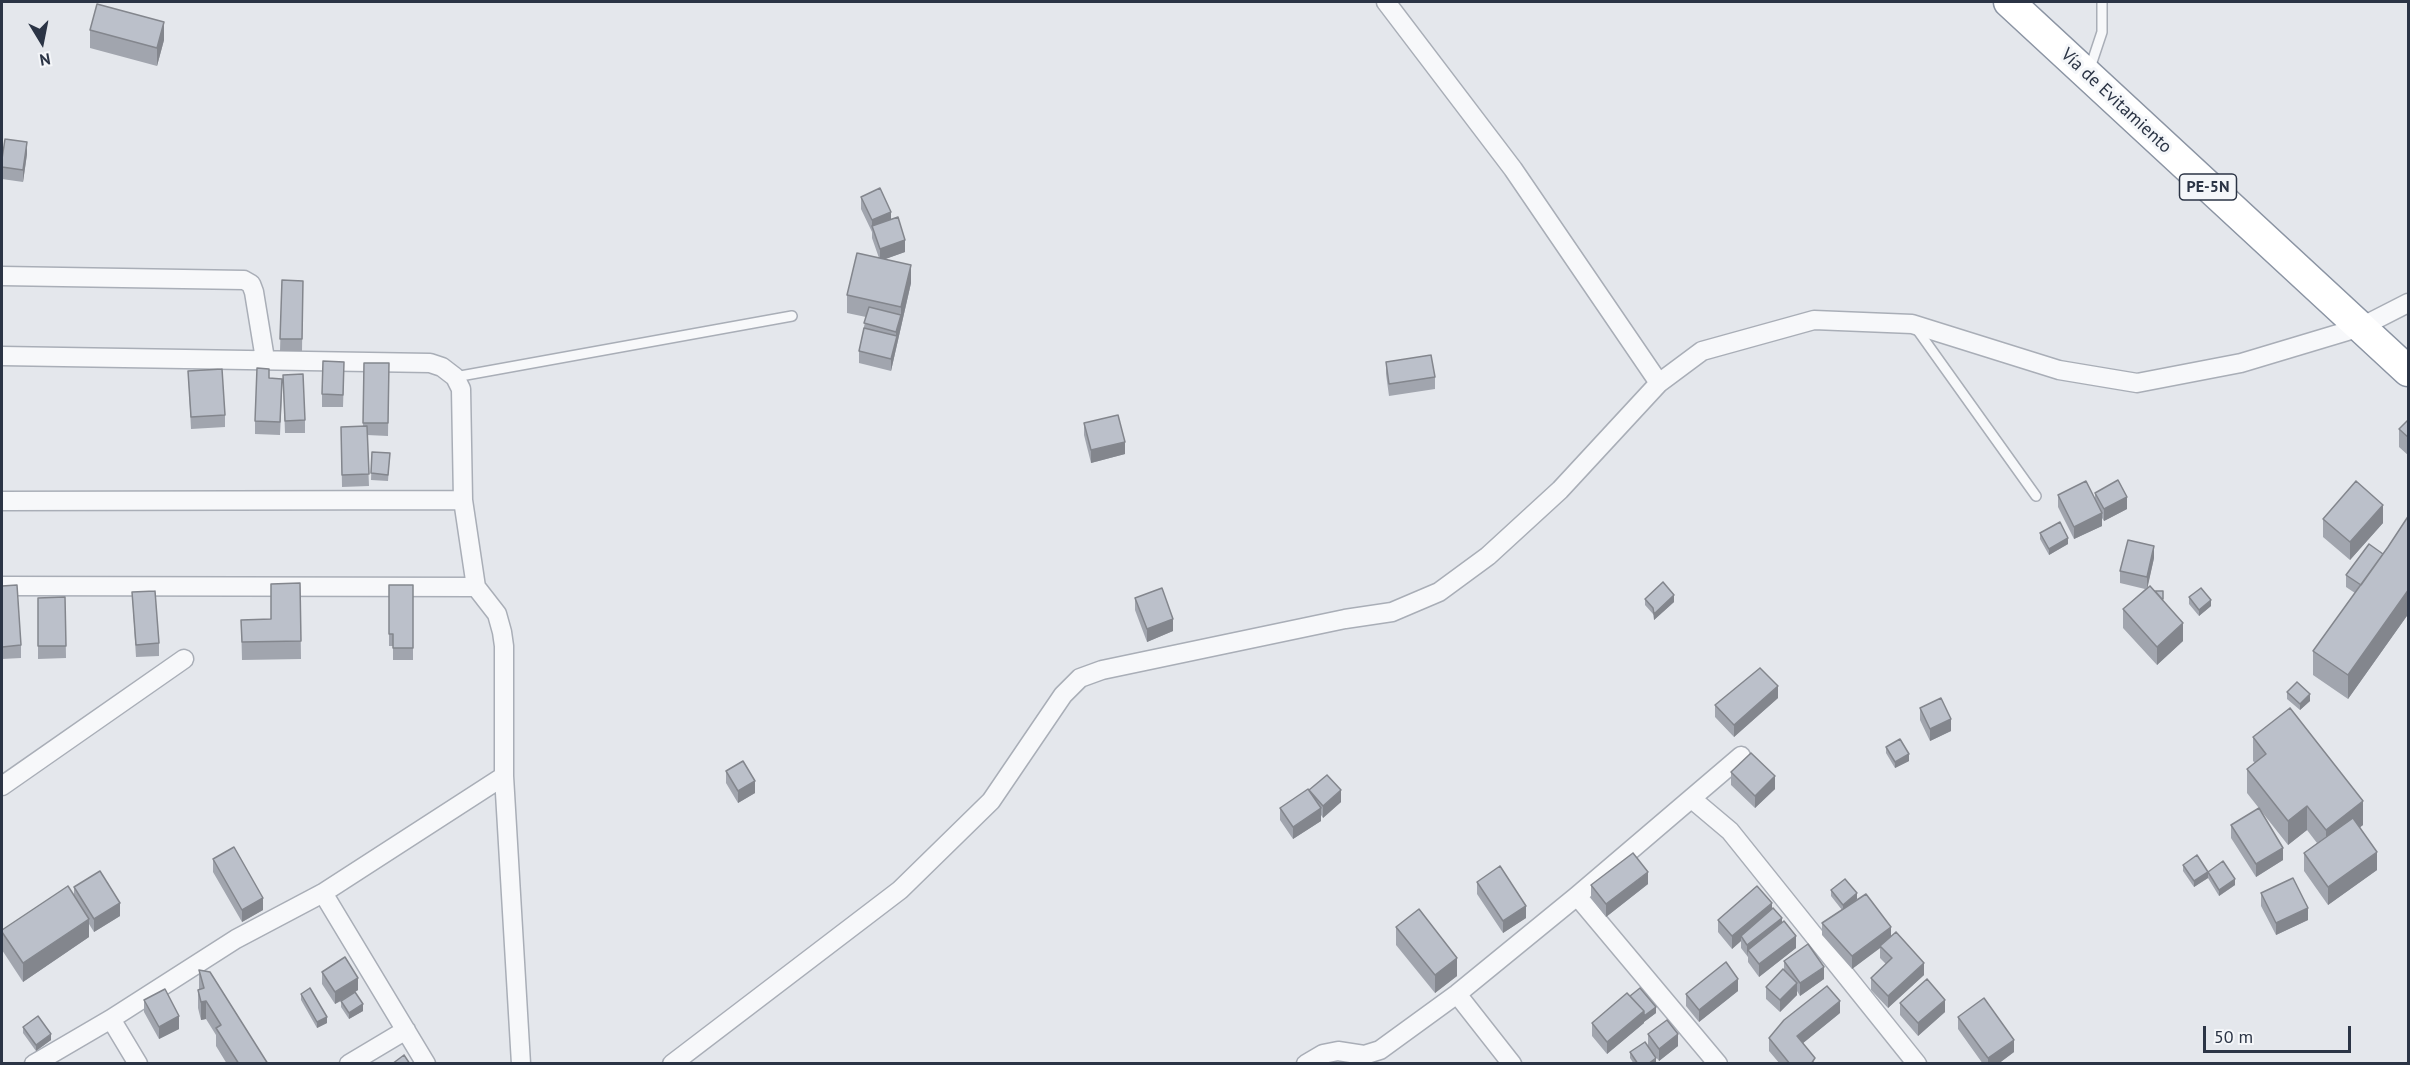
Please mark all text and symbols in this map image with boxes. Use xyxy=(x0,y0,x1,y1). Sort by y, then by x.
north arrow xyxy=(12,12,72,72)
street label: Vía de Evitamiento xyxy=(2056,44,2176,158)
text: N xyxy=(38,49,52,70)
road number: PE-5N xyxy=(2180,174,2236,200)
scale bar xyxy=(2206,1014,2354,1052)
text: 50 m xyxy=(2214,1025,2253,1048)

